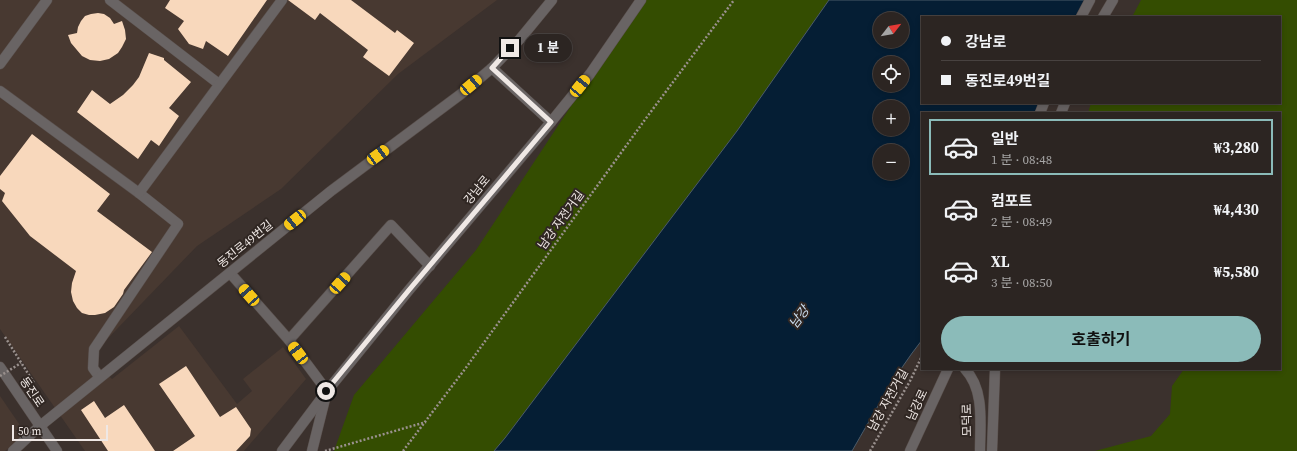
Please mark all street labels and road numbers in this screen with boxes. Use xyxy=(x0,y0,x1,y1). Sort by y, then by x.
street label: 강남로 xyxy=(460,172,494,208)
street label: 남강 자전거길 xyxy=(534,187,588,253)
street label: 동진로49번길 xyxy=(214,217,276,271)
street label: 남강 자전거길 xyxy=(864,366,912,434)
street label: 동진로 xyxy=(16,374,48,410)
street label: 남강로 xyxy=(903,387,931,423)
street label: 모덕로 xyxy=(959,403,975,437)

